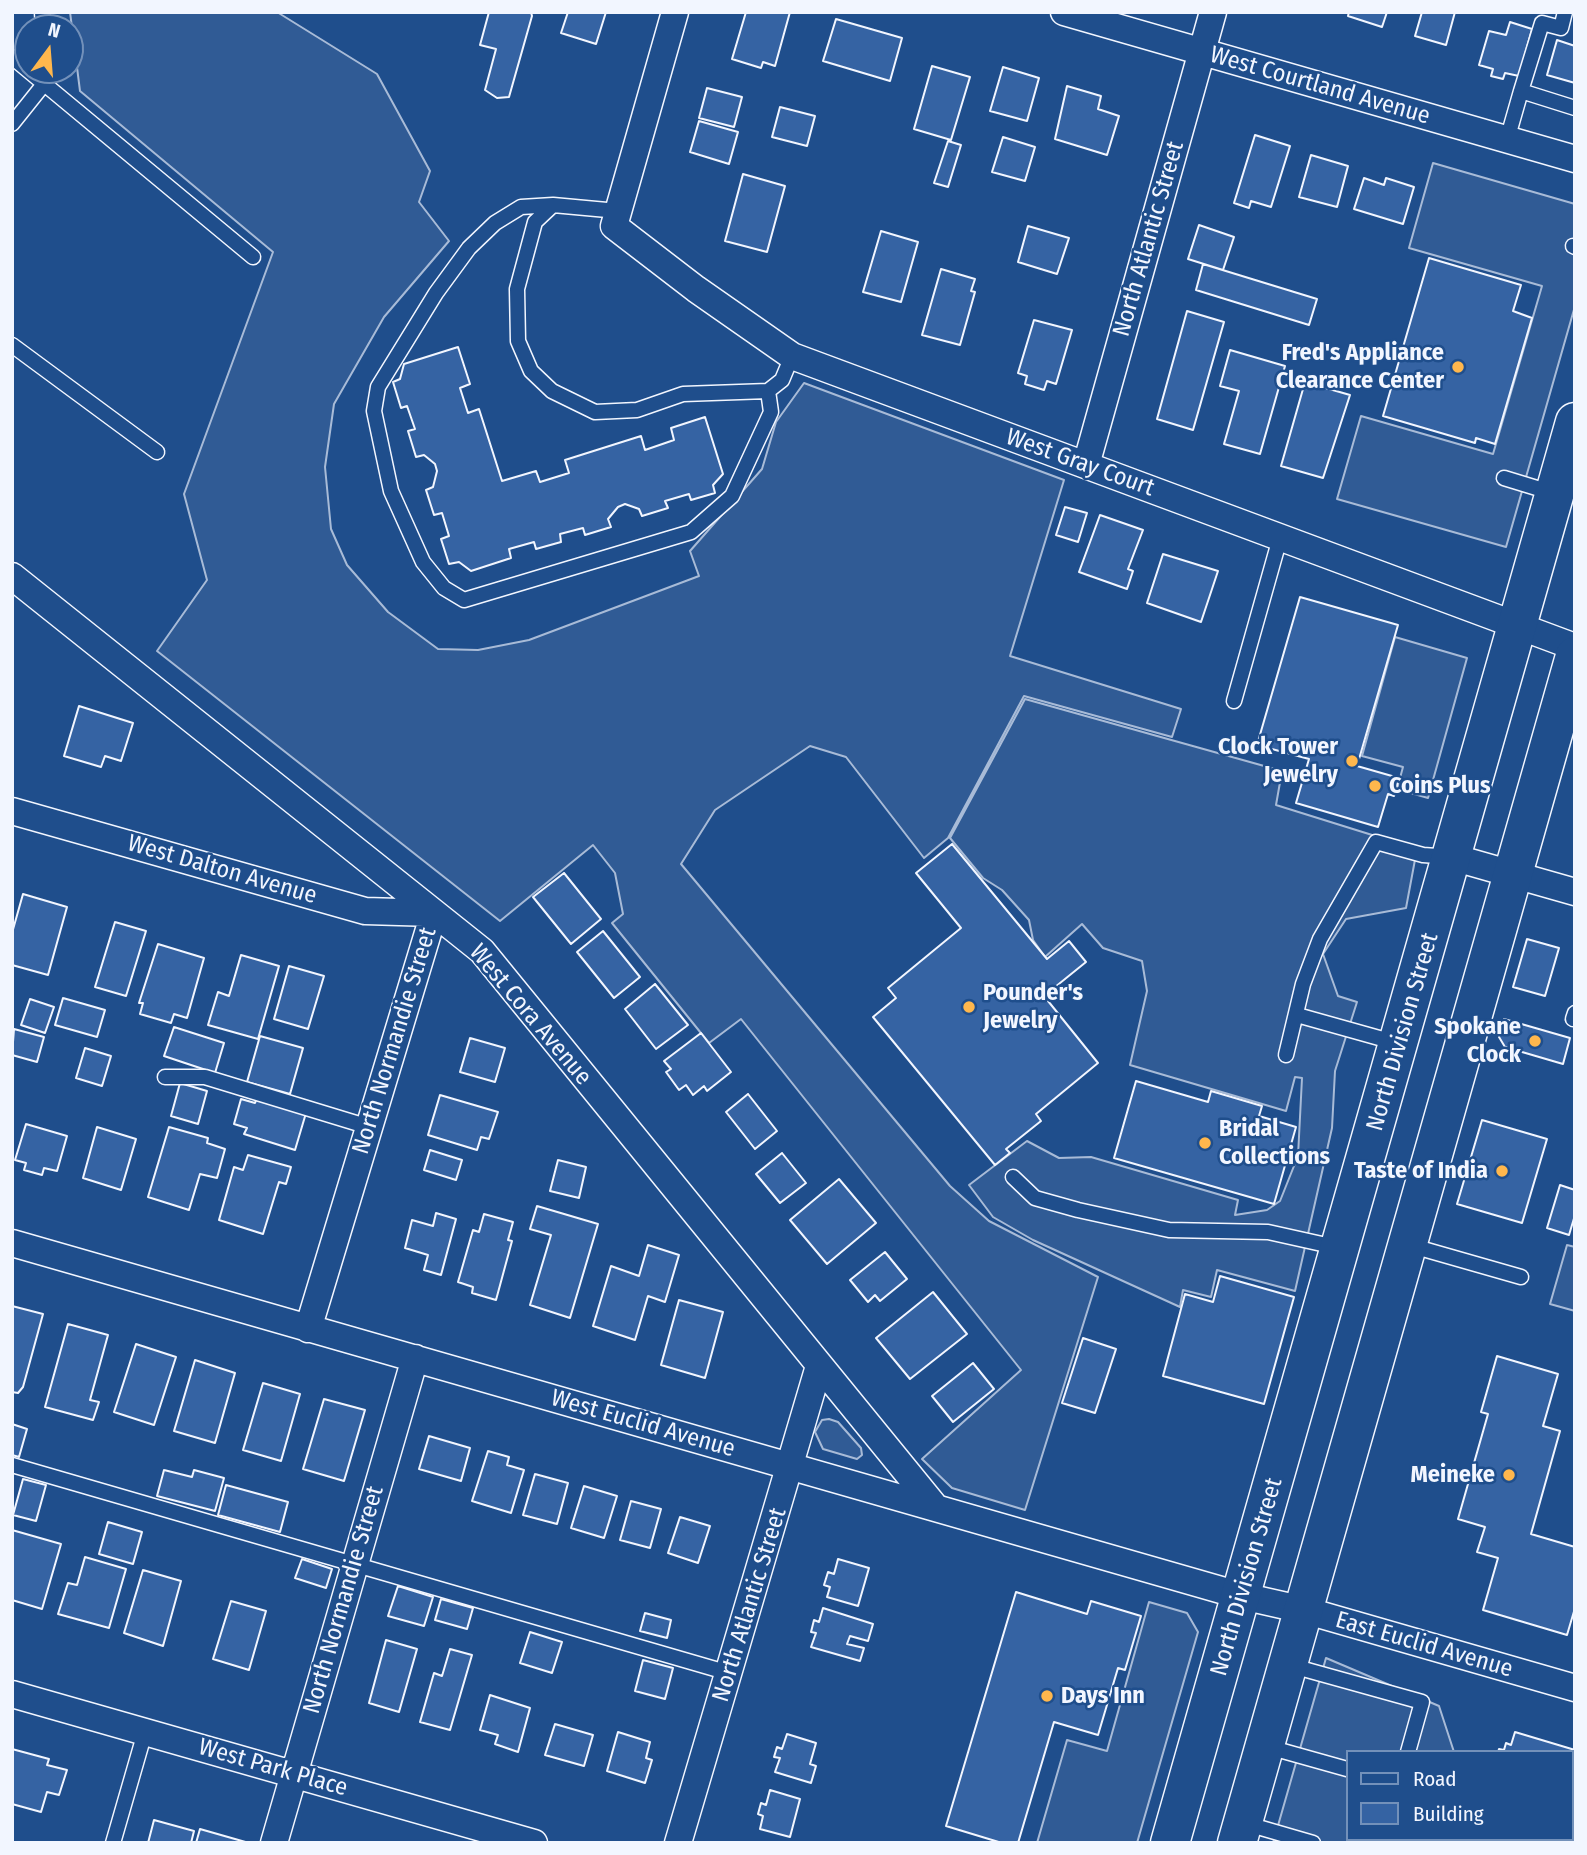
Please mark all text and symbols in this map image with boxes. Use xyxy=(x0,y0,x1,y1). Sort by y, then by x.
north arrow xyxy=(14,14,84,84)
text: N xyxy=(46,18,63,43)
street label: West Courtland Avenue xyxy=(1207,41,1433,131)
street label: North Atlantic Street xyxy=(1107,138,1191,340)
place label: Fred's Appliance Clearance Center xyxy=(1276,339,1444,395)
marker: Fred's Appliance Clearance Center xyxy=(1450,359,1466,375)
street label: West Gray Court xyxy=(1002,423,1158,503)
place label: Clock Tower Jewelry xyxy=(1218,733,1338,789)
marker: Clock Tower Jewelry xyxy=(1344,753,1360,769)
place label: Coins Plus xyxy=(1389,772,1491,800)
marker: Coins Plus xyxy=(1367,778,1383,794)
street label: West Dalton Avenue xyxy=(124,829,320,911)
street label: North Normandie Street xyxy=(347,924,443,1158)
street label: North Division Street xyxy=(1361,930,1445,1134)
street label: West Cora Avenue xyxy=(463,939,597,1091)
place label: Pounder's Jewelry xyxy=(983,979,1083,1035)
marker: Pounder's Jewelry xyxy=(961,999,977,1015)
place label: Spokane Clock xyxy=(1434,1013,1521,1069)
marker: Spokane Clock xyxy=(1527,1033,1543,1049)
place label: Bridal Collections xyxy=(1219,1115,1330,1171)
marker: Bridal Collections xyxy=(1197,1135,1213,1151)
place label: Taste of India xyxy=(1354,1157,1488,1185)
marker: Taste of India xyxy=(1494,1163,1510,1179)
street label: West Euclid Avenue xyxy=(548,1384,738,1464)
place label: Meineke xyxy=(1411,1461,1495,1489)
marker: Meineke xyxy=(1501,1467,1517,1483)
street label: North Division Street xyxy=(1205,1475,1289,1679)
street label: North Normandie Street xyxy=(298,1483,390,1717)
street label: North Atlantic Street xyxy=(707,1504,793,1706)
street label: East Euclid Avenue xyxy=(1332,1606,1516,1684)
place label: Days Inn xyxy=(1061,1682,1145,1710)
marker: Days Inn xyxy=(1039,1688,1055,1704)
street label: West Park Place xyxy=(195,1733,351,1803)
legend xyxy=(1346,1750,1573,1841)
text: Road xyxy=(1413,1766,1457,1792)
text: Building xyxy=(1413,1801,1484,1827)

